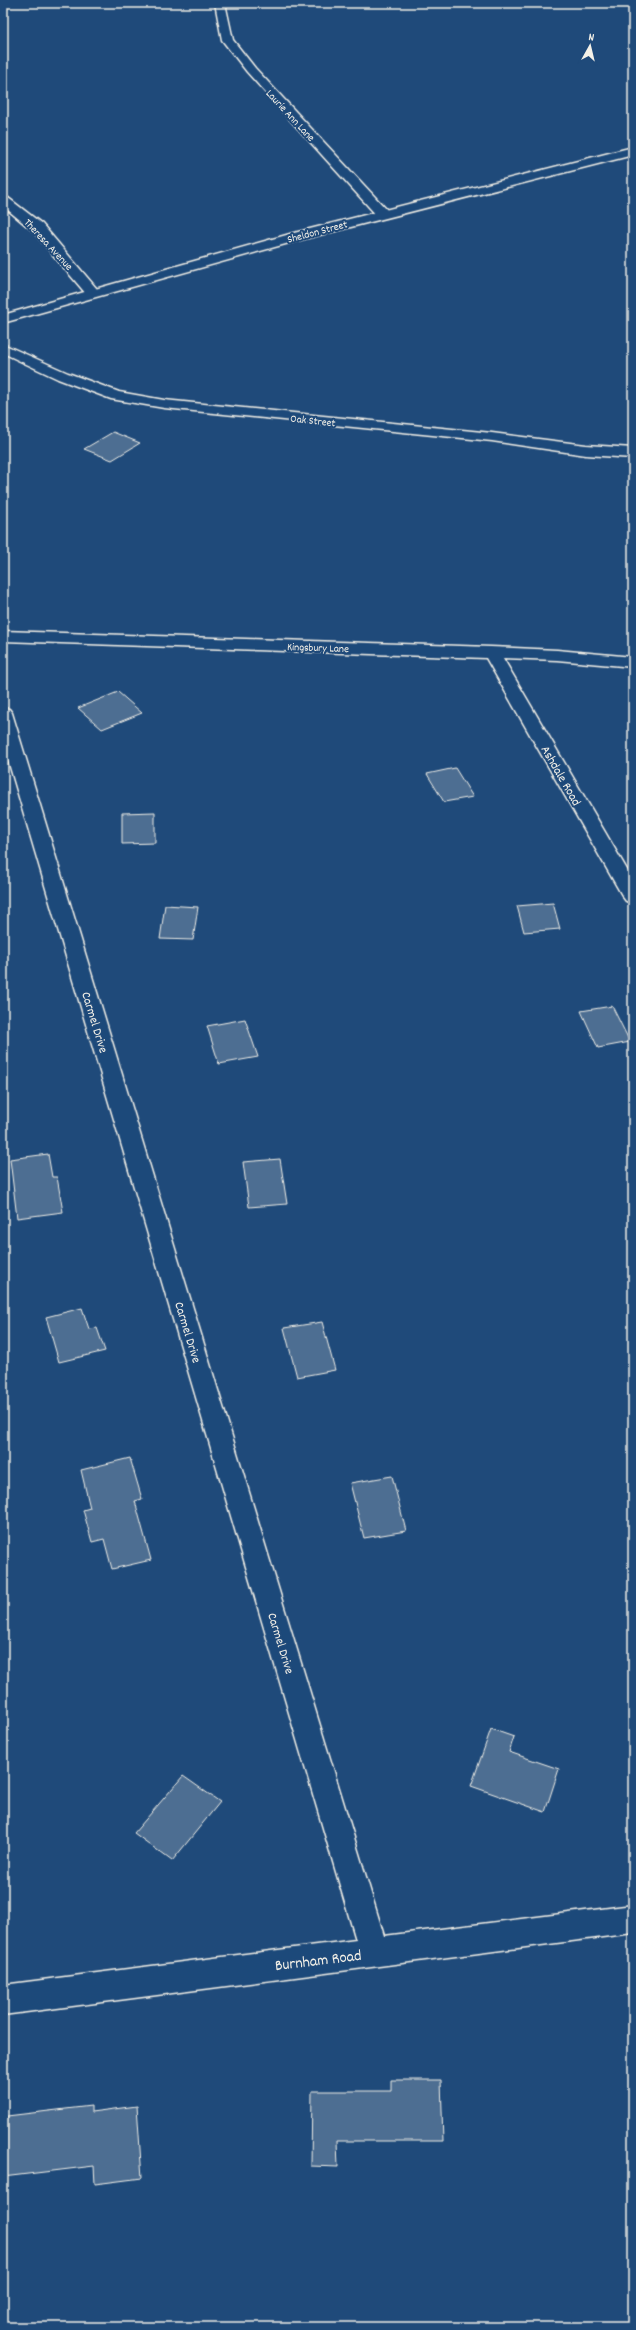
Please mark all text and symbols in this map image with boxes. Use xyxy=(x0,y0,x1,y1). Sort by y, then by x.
north arrow xyxy=(570,26,610,66)
text: N xyxy=(587,30,595,46)
street label: Laurie Ann Lane xyxy=(261,87,318,146)
street label: Theresa Avenue xyxy=(19,216,76,275)
street label: Sheldon Street xyxy=(286,217,349,249)
street label: Oak Street xyxy=(289,412,336,432)
street label: Kingsbury Lane xyxy=(287,640,349,658)
street label: Ashdale Road xyxy=(535,743,585,810)
street label: Carmel Drive xyxy=(75,990,112,1056)
street label: Carmel Drive xyxy=(168,1300,205,1366)
street label: Carmel Drive xyxy=(261,1611,298,1677)
street label: Burnham Road xyxy=(274,1945,363,1978)

